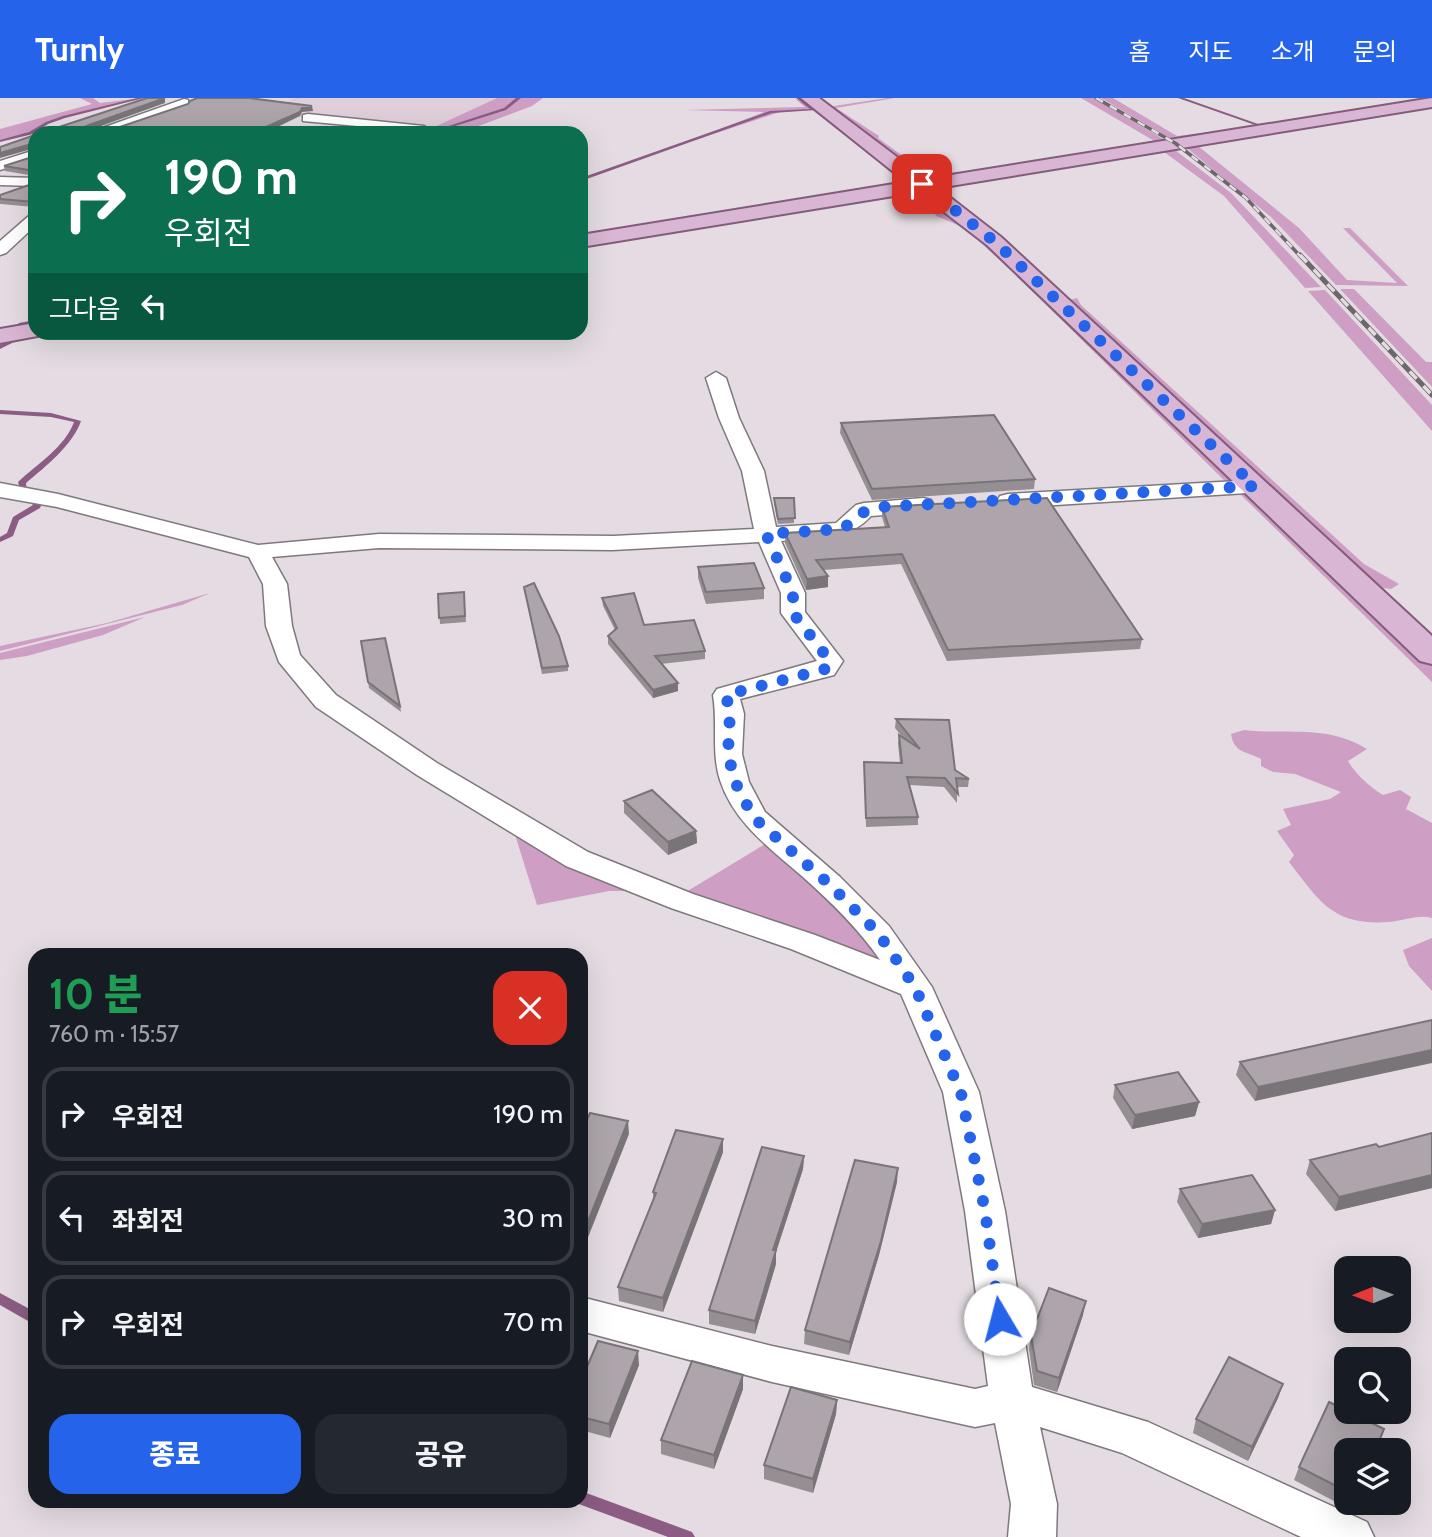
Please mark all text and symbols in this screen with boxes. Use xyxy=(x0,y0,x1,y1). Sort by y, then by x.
text: Turnly xyxy=(35,29,124,69)
text: 홈 xyxy=(1128,37,1150,66)
text: 지도 xyxy=(1188,37,1233,66)
text: 소개 xyxy=(1271,37,1315,66)
text: 문의 xyxy=(1353,37,1397,66)
text: 190 m xyxy=(164,147,298,206)
icon: right xyxy=(49,154,140,245)
pin xyxy=(892,154,952,214)
icon: arrive xyxy=(903,165,941,203)
text: 우회전 xyxy=(164,213,252,252)
icon: left xyxy=(135,287,173,325)
text: 그다음 xyxy=(49,293,121,325)
text: 10 분 xyxy=(49,968,142,1020)
button: close xyxy=(493,971,567,1045)
text: 760 m · 15:57 xyxy=(49,1020,179,1048)
icon: right xyxy=(53,1095,91,1133)
text: 190 m xyxy=(493,1098,563,1130)
text: 우회전 xyxy=(112,1101,184,1133)
icon: left xyxy=(53,1199,91,1237)
text: 30 m xyxy=(502,1202,563,1234)
text: 좌회전 xyxy=(112,1205,184,1237)
north arrow xyxy=(1334,1256,1410,1334)
map controls xyxy=(1334,1256,1411,1515)
position arrow xyxy=(963,1282,1037,1356)
icon: right xyxy=(53,1303,91,1341)
text: 70 m xyxy=(503,1306,563,1338)
text: 우회전 xyxy=(112,1309,184,1341)
button: search xyxy=(1334,1347,1411,1424)
button: 종료 xyxy=(49,1414,301,1494)
button: 공유 xyxy=(315,1414,567,1494)
button: layers xyxy=(1334,1438,1411,1515)

